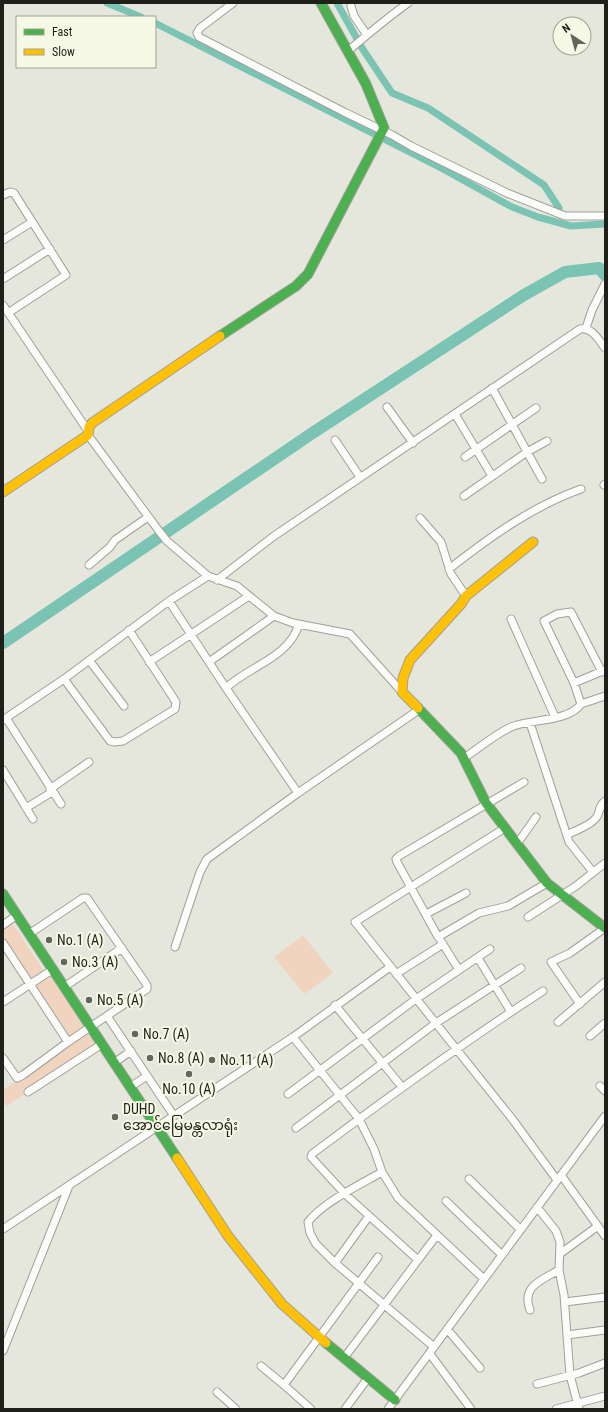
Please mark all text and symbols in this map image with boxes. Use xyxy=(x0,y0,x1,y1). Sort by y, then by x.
legend xyxy=(16,16,156,68)
north arrow xyxy=(552,16,592,56)
text: N xyxy=(560,21,573,36)
text: Fast xyxy=(52,25,73,39)
text: Slow xyxy=(52,45,75,59)
place label: No.1 (A) xyxy=(57,932,103,949)
marker: No.1 (A) xyxy=(44,935,54,945)
place label: No.3 (A) xyxy=(72,954,118,971)
marker: No.3 (A) xyxy=(59,957,69,967)
place label: No.5 (A) xyxy=(97,992,143,1009)
marker: No.5 (A) xyxy=(84,995,94,1005)
place label: No.7 (A) xyxy=(143,1026,189,1043)
marker: No.7 (A) xyxy=(130,1029,140,1039)
place label: No.8 (A) xyxy=(158,1050,204,1067)
place label: No.11 (A) xyxy=(220,1052,273,1069)
marker: No.8 (A) xyxy=(145,1053,155,1063)
marker: No.11 (A) xyxy=(207,1055,217,1065)
marker: No.10 (A) xyxy=(184,1069,194,1079)
place label: No.10 (A) xyxy=(162,1081,216,1098)
place label: DUHD အောင်မြေမန္တလာရုံး xyxy=(123,1101,238,1137)
marker: DUHD အောင်မြေမန္တလာရုံး xyxy=(110,1112,120,1122)

